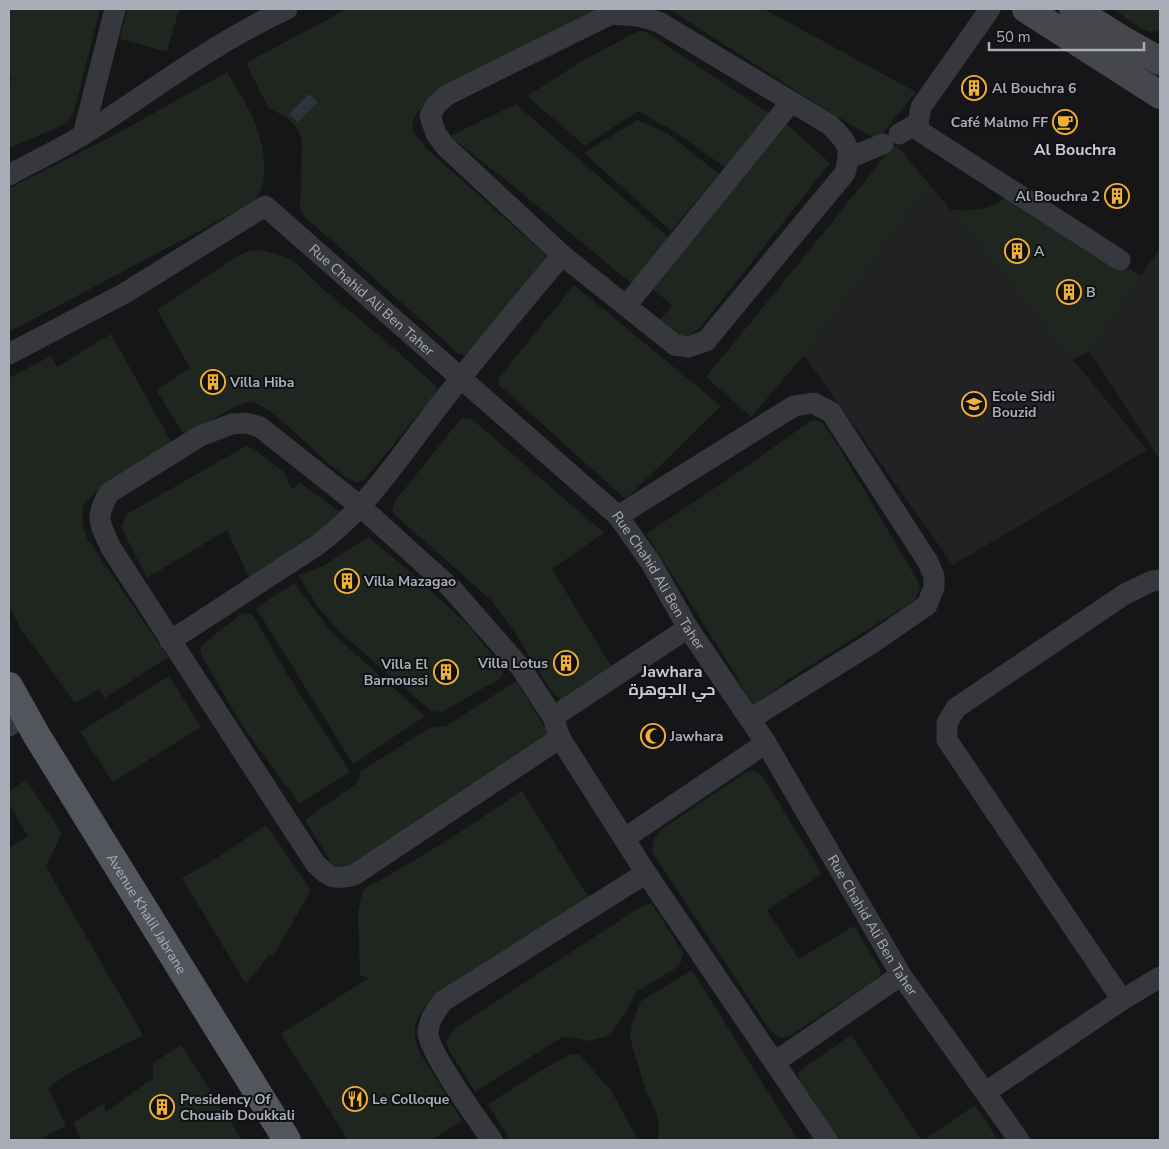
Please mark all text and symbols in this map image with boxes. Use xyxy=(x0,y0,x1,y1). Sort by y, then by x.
scale bar xyxy=(989,20,1144,52)
text: 50 m xyxy=(996,27,1031,47)
building icon: Al Bouchra 6 xyxy=(961,75,987,101)
place label: Al Bouchra 6 xyxy=(992,79,1077,98)
cafe icon: Café Malmo FF xyxy=(1052,109,1078,135)
place label: Café Malmo FF xyxy=(951,113,1048,132)
district label: Al Bouchra xyxy=(1034,139,1116,161)
building icon: Al Bouchra 2 xyxy=(1104,183,1130,209)
place label: Al Bouchra 2 xyxy=(1015,187,1100,206)
building icon: A xyxy=(1004,238,1030,264)
street label: Rue Chahid Ali Ben Taher xyxy=(305,240,438,360)
place label: A xyxy=(1034,242,1045,261)
building icon: B xyxy=(1056,279,1082,305)
place label: B xyxy=(1086,283,1096,302)
building icon: Villa Hiba xyxy=(200,369,226,395)
place label: Villa Hiba xyxy=(229,373,294,392)
place label: Ecole Sidi Bouzid xyxy=(992,387,1055,422)
school or university icon: Ecole Sidi Bouzid xyxy=(961,391,987,417)
street label: Rue Chahid Ali Ben Taher xyxy=(607,507,709,654)
building icon: Villa Mazagao xyxy=(334,568,360,594)
place label: Villa Mazagao xyxy=(363,572,456,591)
building icon: Villa Lotus xyxy=(553,650,579,676)
place label: Villa Lotus xyxy=(477,654,548,673)
place label: Villa El Barnoussi xyxy=(364,655,429,690)
building icon: Villa El Barnoussi xyxy=(433,659,459,685)
district label: Jawhara حي الجوهرة xyxy=(628,661,716,702)
mosque icon: Jawhara xyxy=(640,723,666,749)
place label: Jawhara xyxy=(669,727,723,746)
street label: Avenue Khalil Jabrane xyxy=(102,850,191,978)
street label: Rue Chahid Ali Ben Taher xyxy=(823,851,922,1000)
restaurant icon: Le Colloque xyxy=(342,1086,368,1112)
place label: Presidency Of Chouaib Doukkali xyxy=(180,1090,295,1125)
place label: Le Colloque xyxy=(372,1090,450,1109)
building icon: Presidency Of Chouaib Doukkali xyxy=(149,1094,175,1120)

